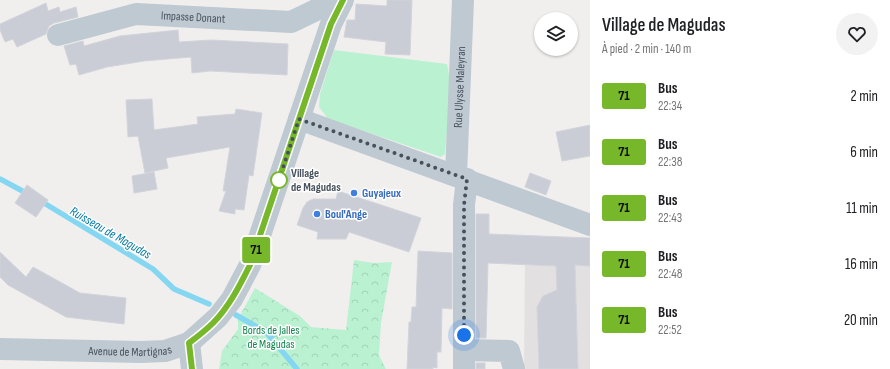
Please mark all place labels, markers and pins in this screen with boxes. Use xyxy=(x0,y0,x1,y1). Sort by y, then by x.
place label: Village de Magudas xyxy=(291,166,341,195)
marker: Village de Magudas xyxy=(270,171,288,189)
place label: Guyajeux xyxy=(362,186,401,201)
marker: Guyajeux xyxy=(349,188,359,198)
place label: Boul'Ange xyxy=(325,207,367,222)
marker: Boul'Ange xyxy=(312,209,322,219)

